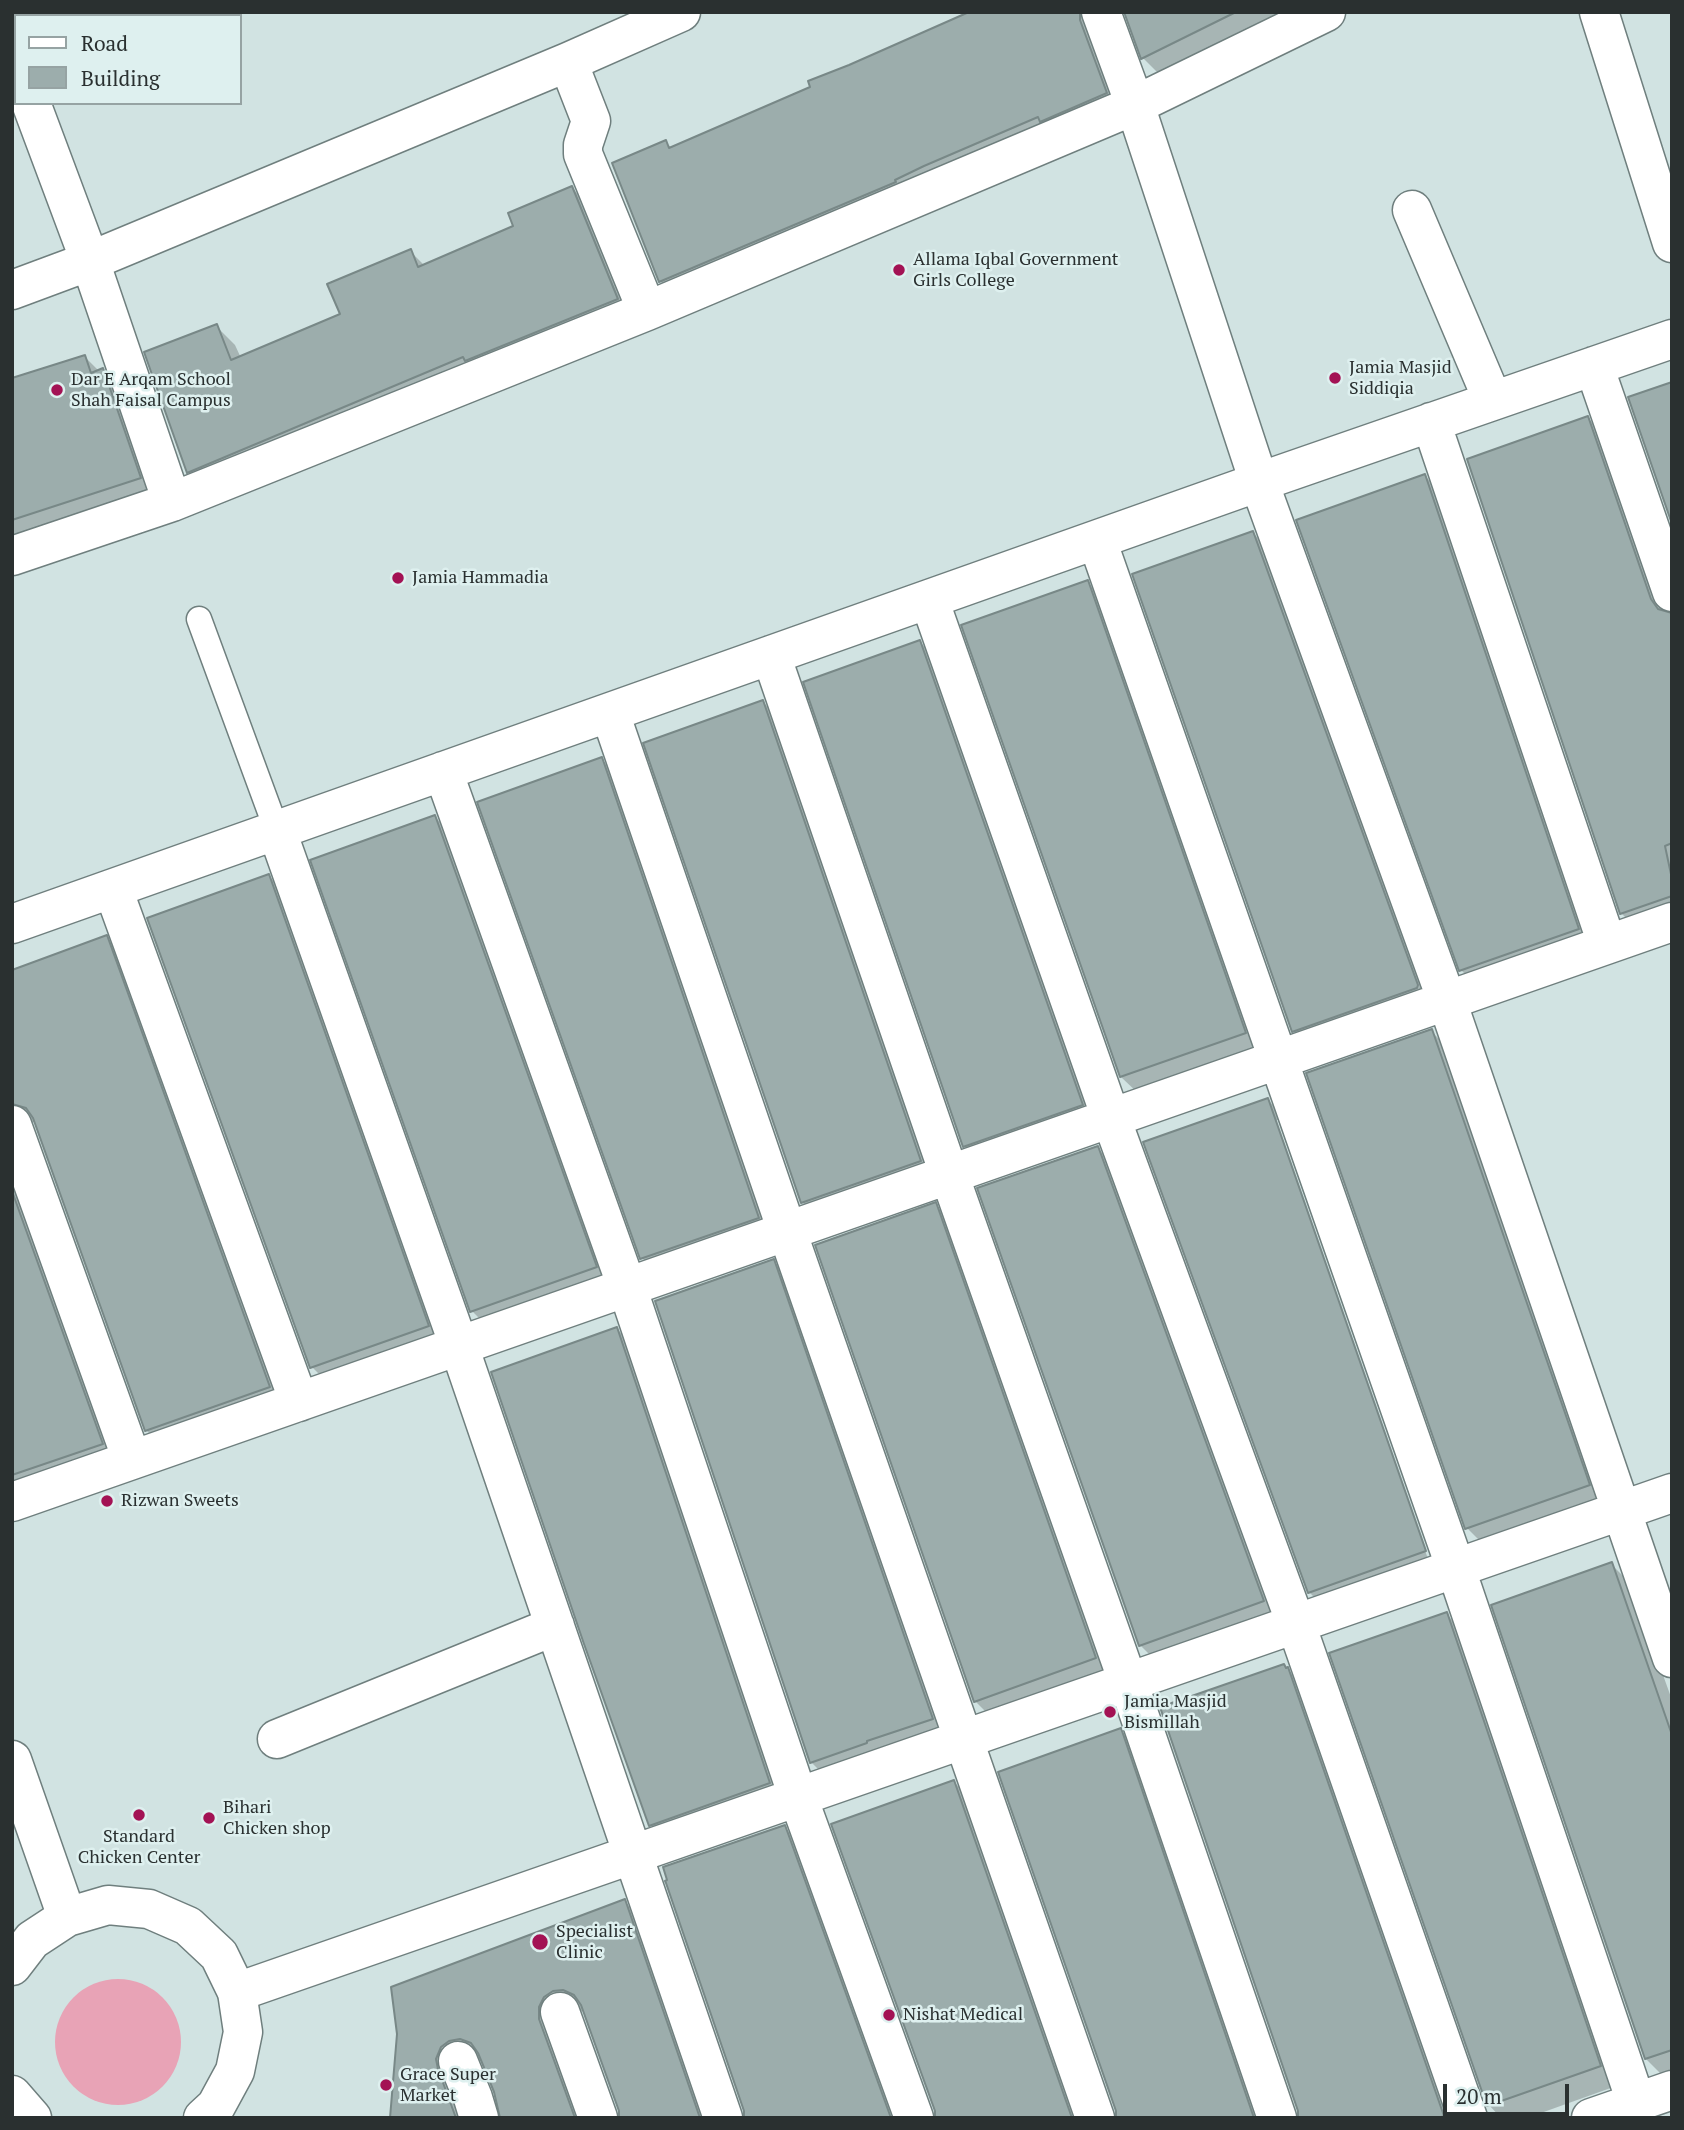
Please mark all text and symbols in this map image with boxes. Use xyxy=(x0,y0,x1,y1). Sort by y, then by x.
legend xyxy=(14,14,242,105)
text: Road xyxy=(81,29,128,57)
text: Building xyxy=(81,64,160,92)
place label: Allama Iqbal Government Girls College xyxy=(913,249,1119,292)
marker: Allama Iqbal Government Girls College xyxy=(891,262,907,278)
place label: Jamia Masjid Siddiqia xyxy=(1349,357,1452,400)
place label: Dar E Arqam School Shah Faisal Campus xyxy=(71,369,231,412)
marker: Jamia Masjid Siddiqia xyxy=(1327,370,1343,386)
marker: Dar E Arqam School Shah Faisal Campus xyxy=(49,382,65,398)
place label: Jamia Hammadia xyxy=(412,567,548,589)
marker: Jamia Hammadia xyxy=(390,570,406,586)
place label: Rizwan Sweets xyxy=(121,1490,239,1512)
marker: Rizwan Sweets xyxy=(99,1493,115,1509)
place label: Jamia Masjid Bismillah xyxy=(1124,1691,1227,1734)
marker: Jamia Masjid Bismillah xyxy=(1102,1704,1118,1720)
place label: Bihari Chicken shop xyxy=(223,1797,331,1840)
marker: Standard Chicken Center xyxy=(131,1807,147,1823)
marker: Bihari Chicken shop xyxy=(201,1810,217,1826)
place label: Standard Chicken Center xyxy=(78,1826,200,1868)
place label: Specialist Clinic xyxy=(556,1921,633,1964)
marker: Specialist Clinic xyxy=(530,1932,550,1952)
place label: Nishat Medical xyxy=(903,2004,1023,2026)
marker: Nishat Medical xyxy=(881,2007,897,2023)
place label: Grace Super Market xyxy=(400,2064,496,2106)
scale bar xyxy=(1446,2070,1572,2114)
marker: Grace Super Market xyxy=(378,2077,394,2093)
text: 20 m xyxy=(1456,2082,1502,2110)

